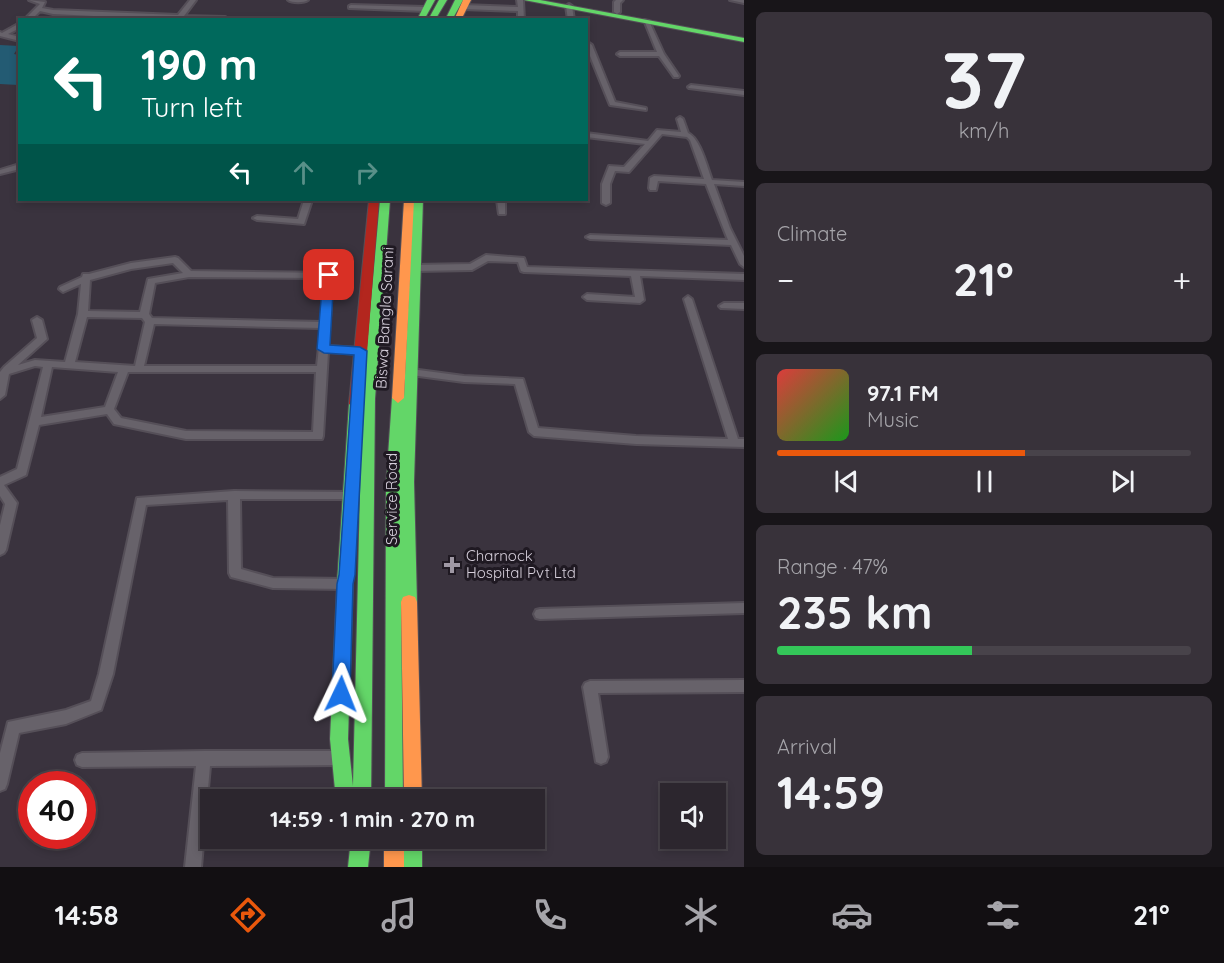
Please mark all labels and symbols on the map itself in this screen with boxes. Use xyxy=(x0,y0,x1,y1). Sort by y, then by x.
street label: Biswa Bangla Sarani xyxy=(371,246,398,389)
pin xyxy=(303,249,354,300)
street label: Service Road xyxy=(382,453,401,545)
place label: Charnock Hospital Pvt Ltd xyxy=(466,546,576,582)
marker: Charnock Hospital Pvt Ltd xyxy=(443,556,461,574)
position arrow xyxy=(309,662,373,726)
speed limit sign: 40 xyxy=(18,771,96,849)

